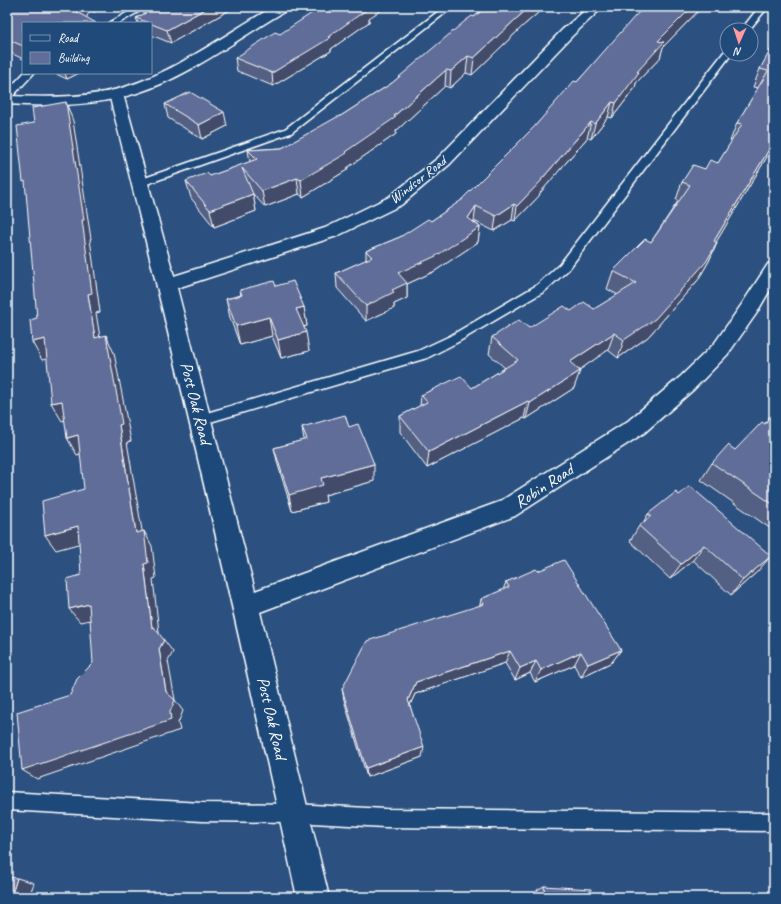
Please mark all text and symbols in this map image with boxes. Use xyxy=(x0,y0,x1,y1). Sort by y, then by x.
legend xyxy=(22,22,152,74)
north arrow xyxy=(719,22,759,62)
text: Road xyxy=(58,30,80,46)
text: N xyxy=(733,45,742,59)
text: Building xyxy=(58,50,90,66)
street label: Windsor Road xyxy=(386,151,452,207)
street label: Post Oak Road xyxy=(176,360,217,448)
street label: Robin Road xyxy=(511,458,579,513)
street label: Post Oak Road xyxy=(252,675,292,763)

